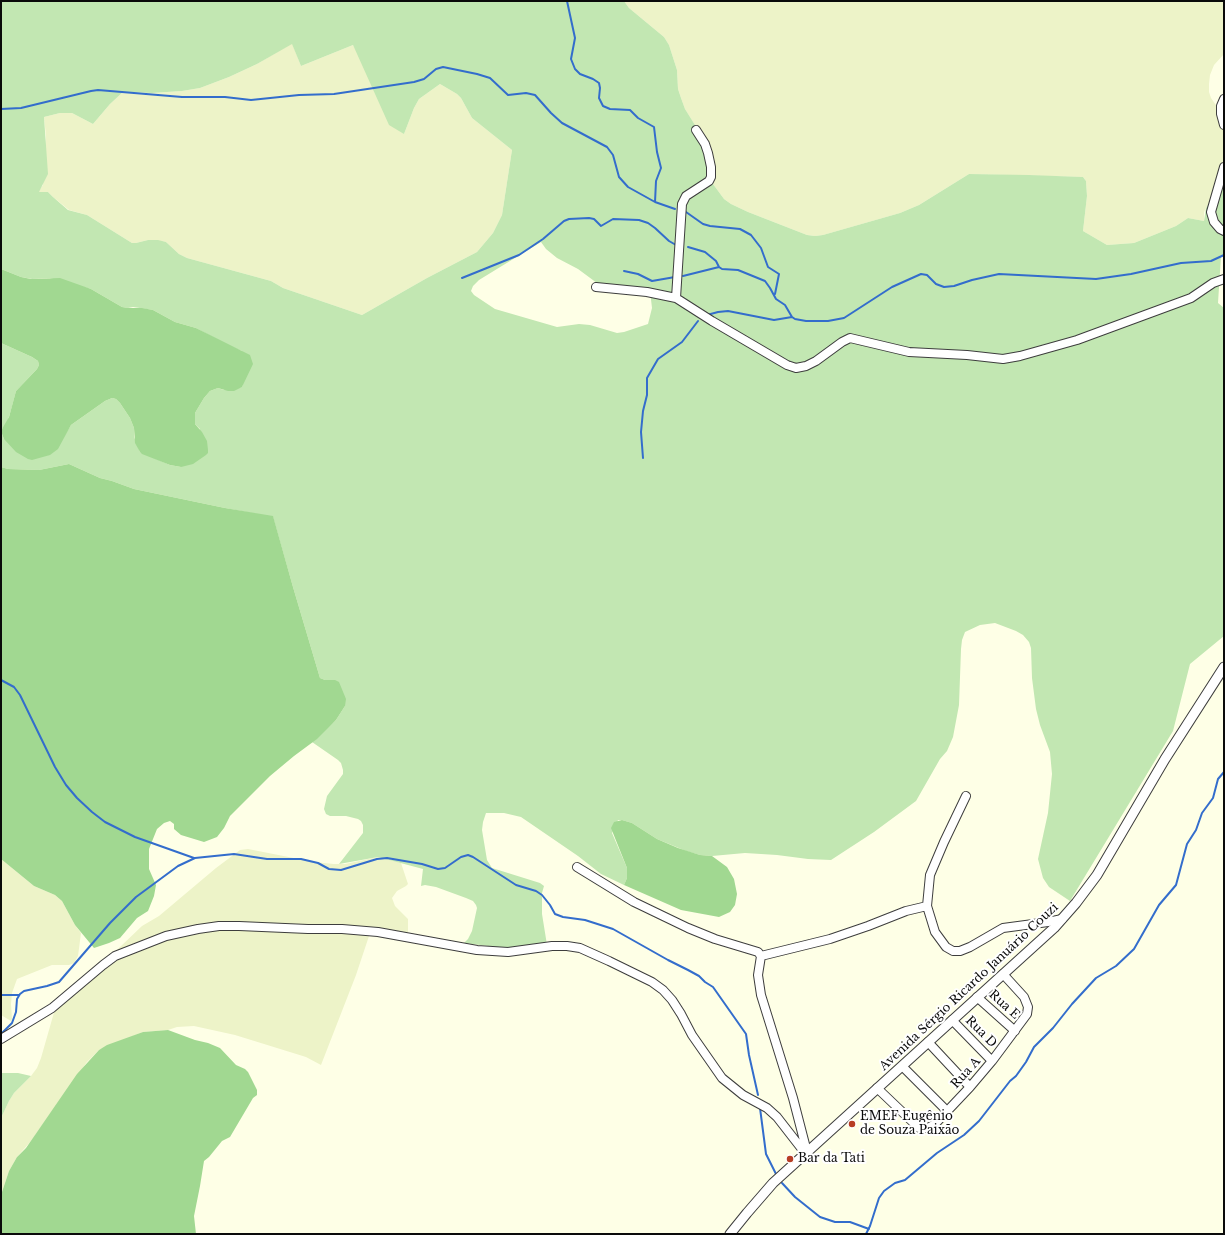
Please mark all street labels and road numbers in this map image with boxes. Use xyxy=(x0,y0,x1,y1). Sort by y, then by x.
street label: Avenida Sérgio Ricardo Januário Couzi xyxy=(877,900,1061,1074)
street label: Rua E xyxy=(986,988,1022,1022)
street label: Rua D xyxy=(962,1013,1000,1051)
street label: Rua A xyxy=(948,1054,984,1092)

